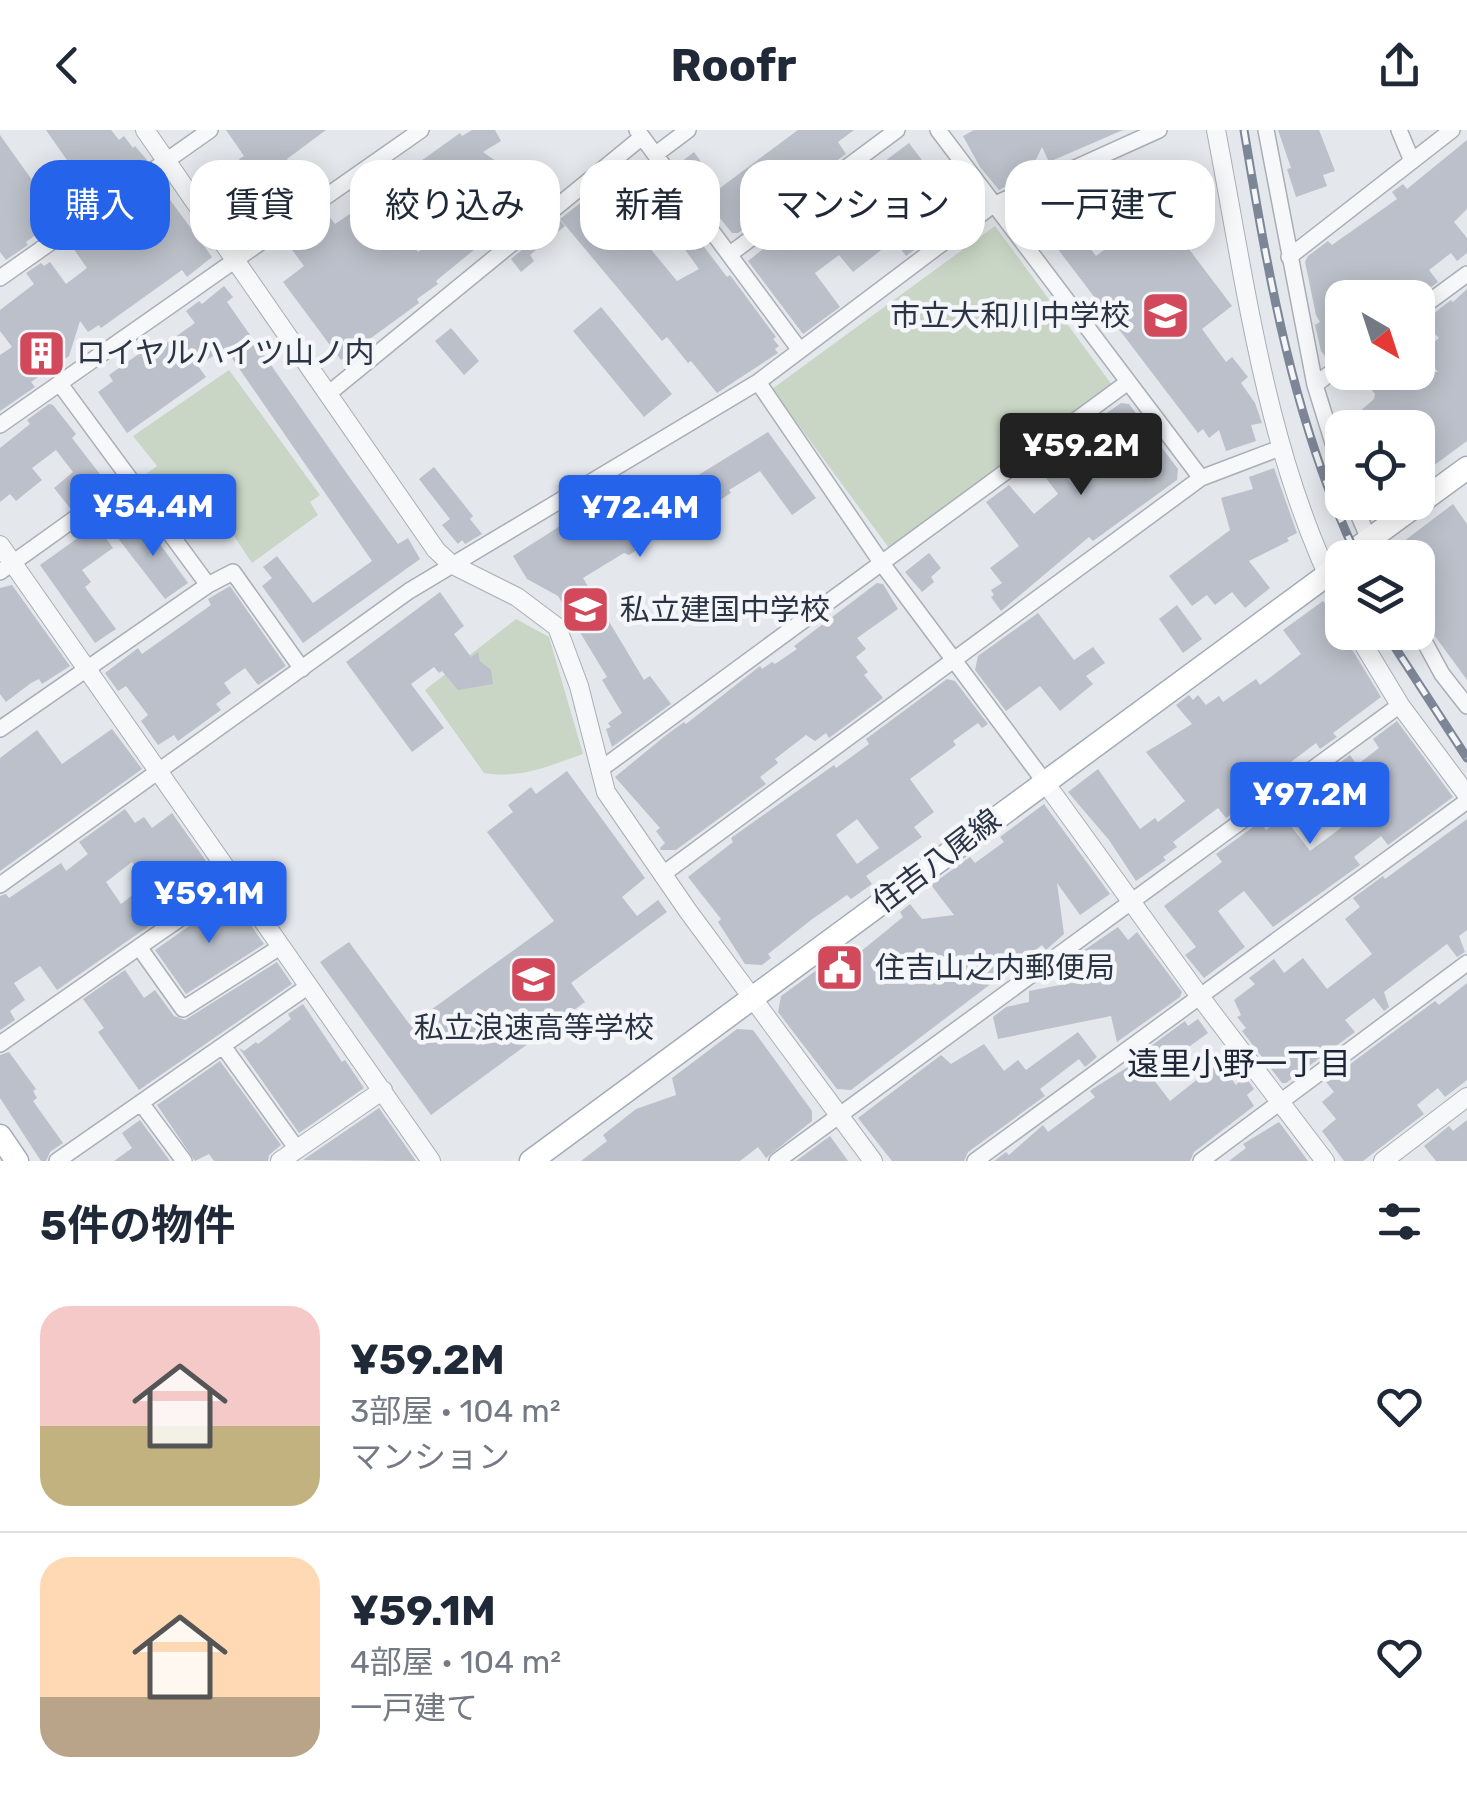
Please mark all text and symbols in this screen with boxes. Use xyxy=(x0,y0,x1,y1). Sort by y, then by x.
icon: back xyxy=(40,38,95,93)
icon: share xyxy=(1372,38,1427,93)
text: Roofr xyxy=(671,39,796,92)
chip: 購入 xyxy=(30,160,170,250)
chip: 賃貸 xyxy=(190,160,330,250)
chip: 絞り込み xyxy=(350,160,560,250)
chip: 新着 xyxy=(580,160,720,250)
chip: マンション xyxy=(740,160,985,250)
chip: 一戸建て xyxy=(1005,160,1215,250)
north arrow xyxy=(1325,280,1435,390)
map controls xyxy=(1325,280,1435,650)
school or university icon: 市立大和川中学校 xyxy=(1139,290,1191,342)
place label: 市立大和川中学校 xyxy=(890,298,1130,334)
building icon: ロイヤルハイツ山ノ内 xyxy=(15,327,67,379)
place label: ロイヤルハイツ山ノ内 xyxy=(76,335,375,371)
button: locate xyxy=(1325,410,1435,520)
pin: ¥59.2M xyxy=(1000,413,1162,498)
text: ¥59.2M xyxy=(1022,426,1140,464)
pin: ¥54.4M xyxy=(72,474,234,559)
pin: ¥72.4M xyxy=(559,475,721,560)
text: ¥54.4M xyxy=(92,487,214,525)
text: ¥72.4M xyxy=(581,488,699,526)
button: layers xyxy=(1325,540,1435,650)
school or university icon: 私立建国中学校 xyxy=(559,584,611,636)
place label: 私立建国中学校 xyxy=(620,592,830,628)
pin: ¥97.2M xyxy=(1229,762,1391,847)
text: ¥97.2M xyxy=(1252,775,1368,813)
street label: 住吉八尾線 xyxy=(866,801,1008,921)
pin: ¥59.1M xyxy=(128,861,290,946)
text: ¥59.1M xyxy=(153,874,265,912)
public building icon: 住吉山之内郵便局 xyxy=(814,942,866,994)
place label: 住吉山之内郵便局 xyxy=(875,950,1115,986)
school or university icon: 私立浪速高等学校 xyxy=(508,953,560,1005)
place label: 私立浪速高等学校 xyxy=(414,1010,654,1046)
district label: 遠里小野一丁目 xyxy=(1127,1045,1351,1083)
icon: filters xyxy=(1372,1194,1427,1249)
text: 5件の物件 xyxy=(40,1201,235,1251)
text: ¥59.2M xyxy=(350,1335,505,1385)
icon: home xyxy=(120,1346,240,1466)
icon: heart xyxy=(1372,1379,1427,1434)
text: 3部屋 · 104 m² xyxy=(350,1392,561,1430)
text: マンション xyxy=(350,1438,510,1476)
text: ¥59.1M xyxy=(350,1586,496,1636)
icon: home xyxy=(120,1597,240,1717)
icon: heart xyxy=(1372,1630,1427,1685)
text: 4部屋 · 104 m² xyxy=(350,1643,561,1681)
text: 一戸建て xyxy=(350,1689,478,1727)

